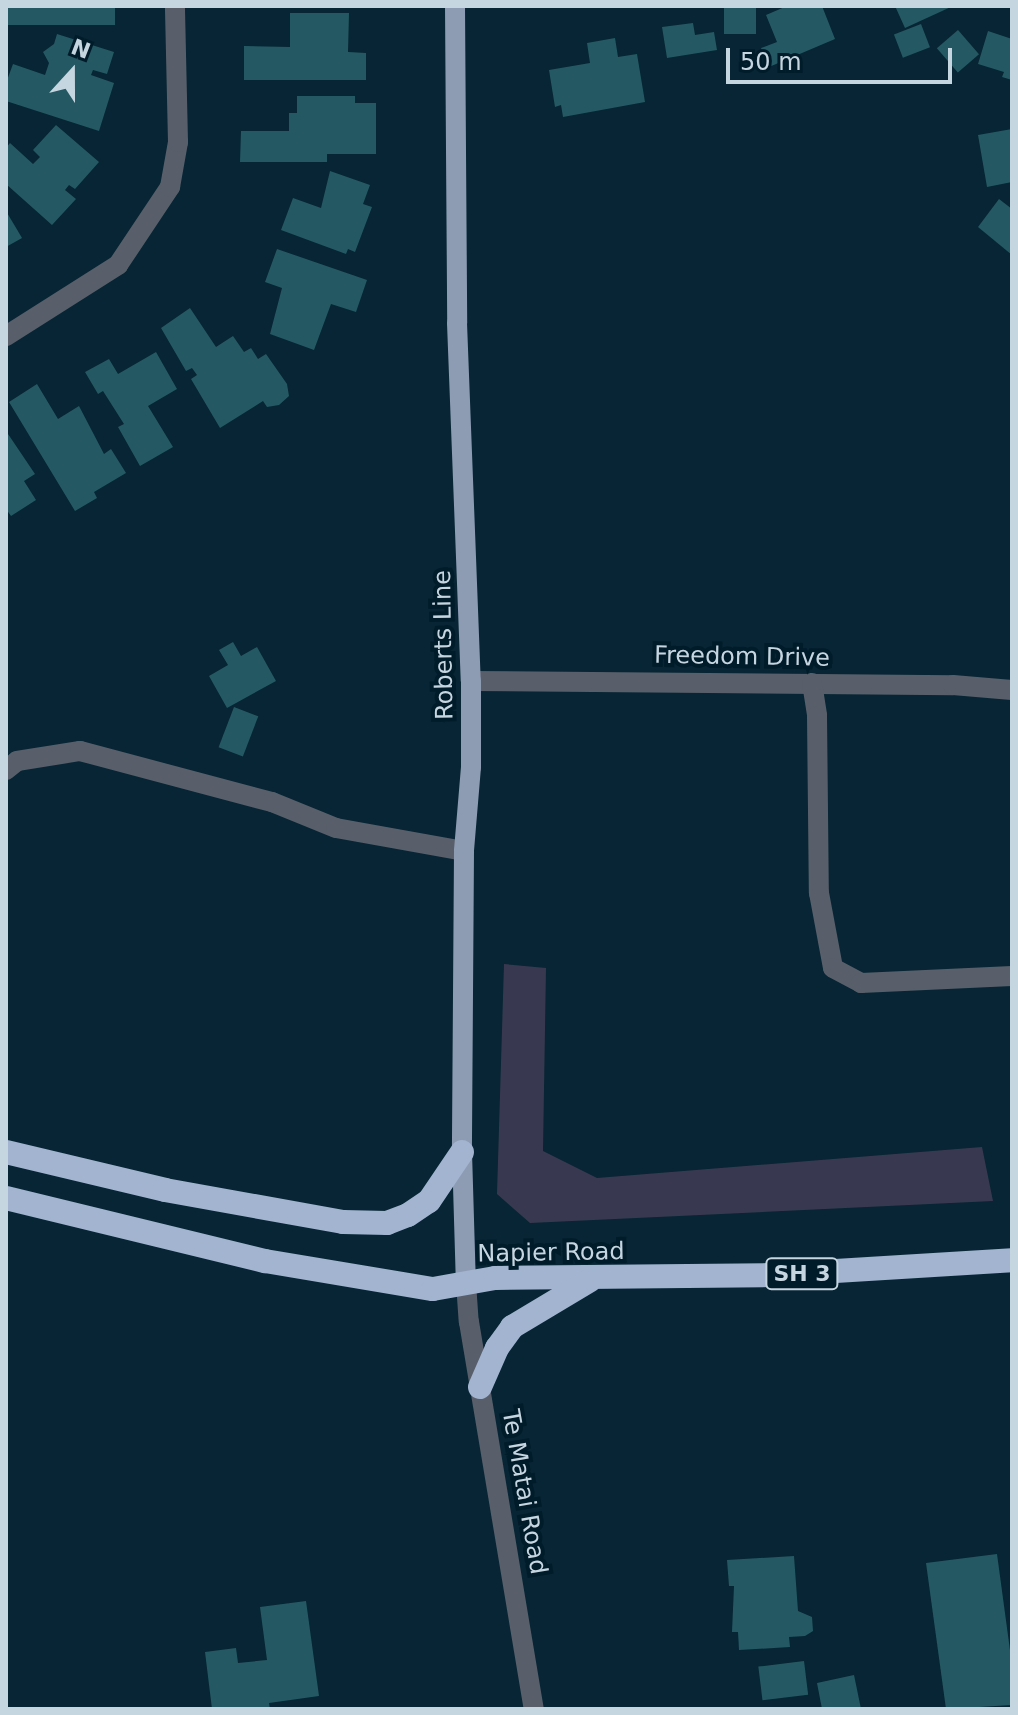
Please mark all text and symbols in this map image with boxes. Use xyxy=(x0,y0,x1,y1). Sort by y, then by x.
north arrow xyxy=(32,32,112,112)
scale bar xyxy=(730,32,956,82)
text: N xyxy=(68,34,94,64)
text: 50 m xyxy=(740,48,802,76)
street label: Roberts Line xyxy=(428,570,460,720)
street label: Freedom Drive xyxy=(654,641,830,673)
street label: Napier Road xyxy=(477,1237,625,1269)
road number: SH 3 xyxy=(764,1256,840,1292)
street label: Te Matai Road xyxy=(495,1407,553,1577)

